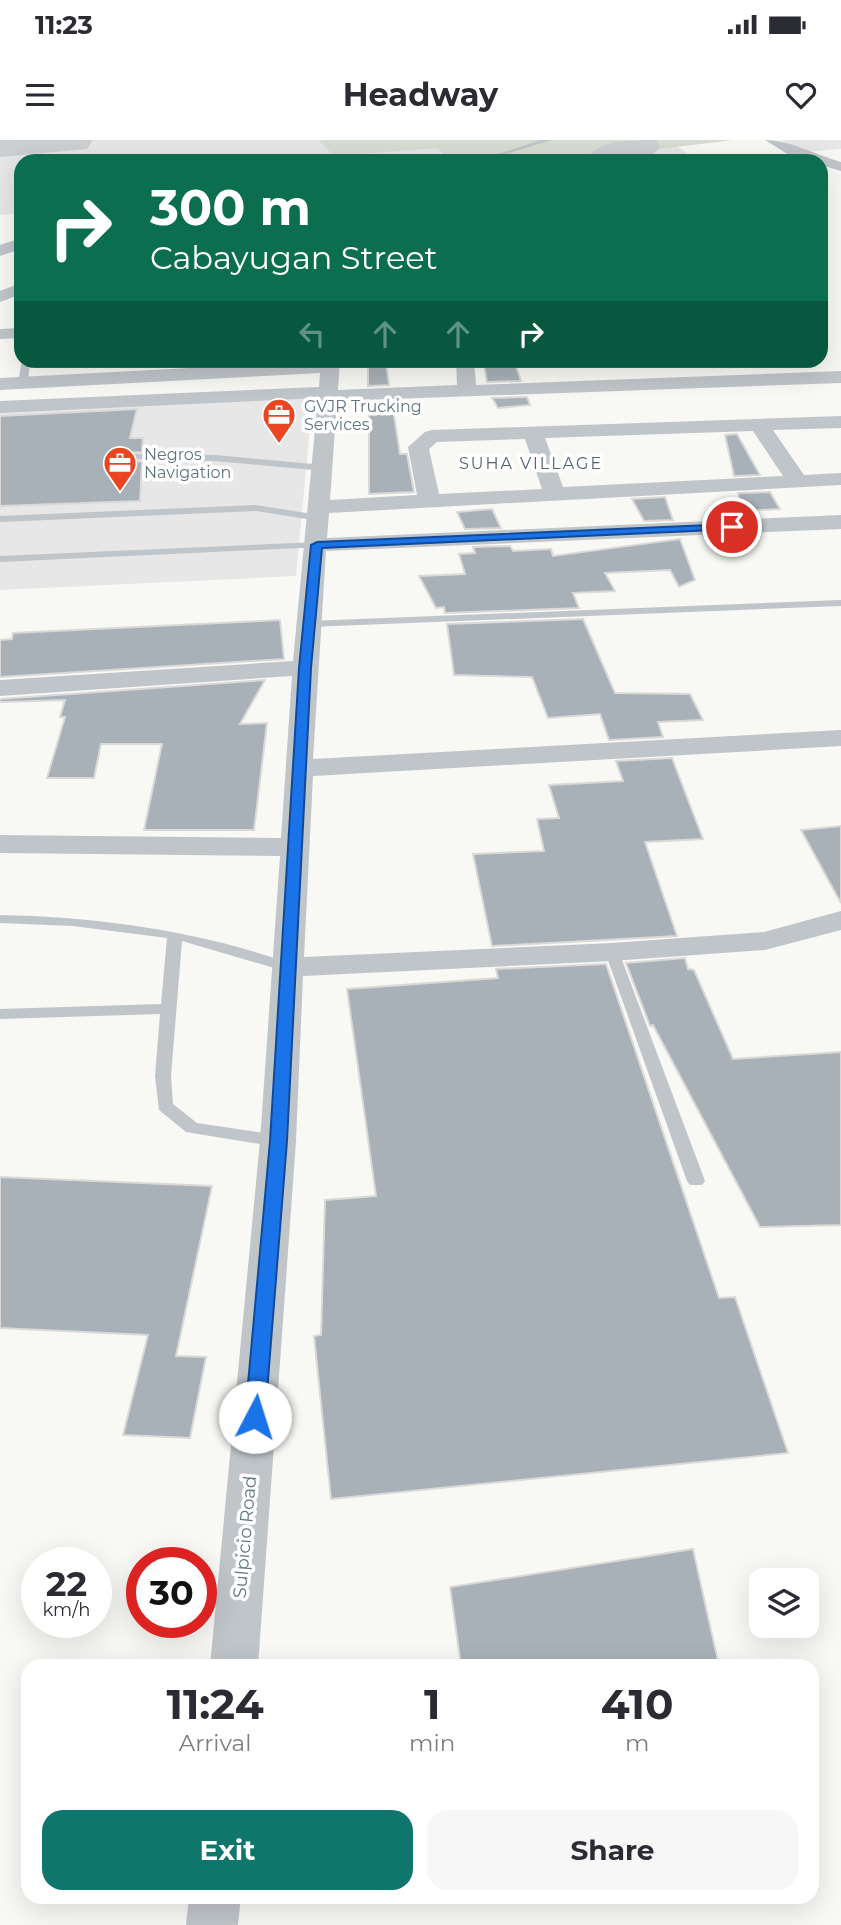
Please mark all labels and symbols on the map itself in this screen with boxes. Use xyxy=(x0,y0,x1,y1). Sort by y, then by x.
office icon: GVJR Trucking Services xyxy=(260,396,298,445)
place label: GVJR Trucking Services xyxy=(304,397,422,434)
office icon: Negros Navigation xyxy=(101,444,139,493)
place label: Negros Navigation xyxy=(144,445,231,482)
district label: SUHA VILLAGE xyxy=(459,454,603,473)
pin xyxy=(702,497,762,557)
position arrow xyxy=(218,1380,292,1454)
street label: Sulpicio Road xyxy=(229,1475,261,1599)
speed limit sign: 30 xyxy=(126,1547,217,1638)

